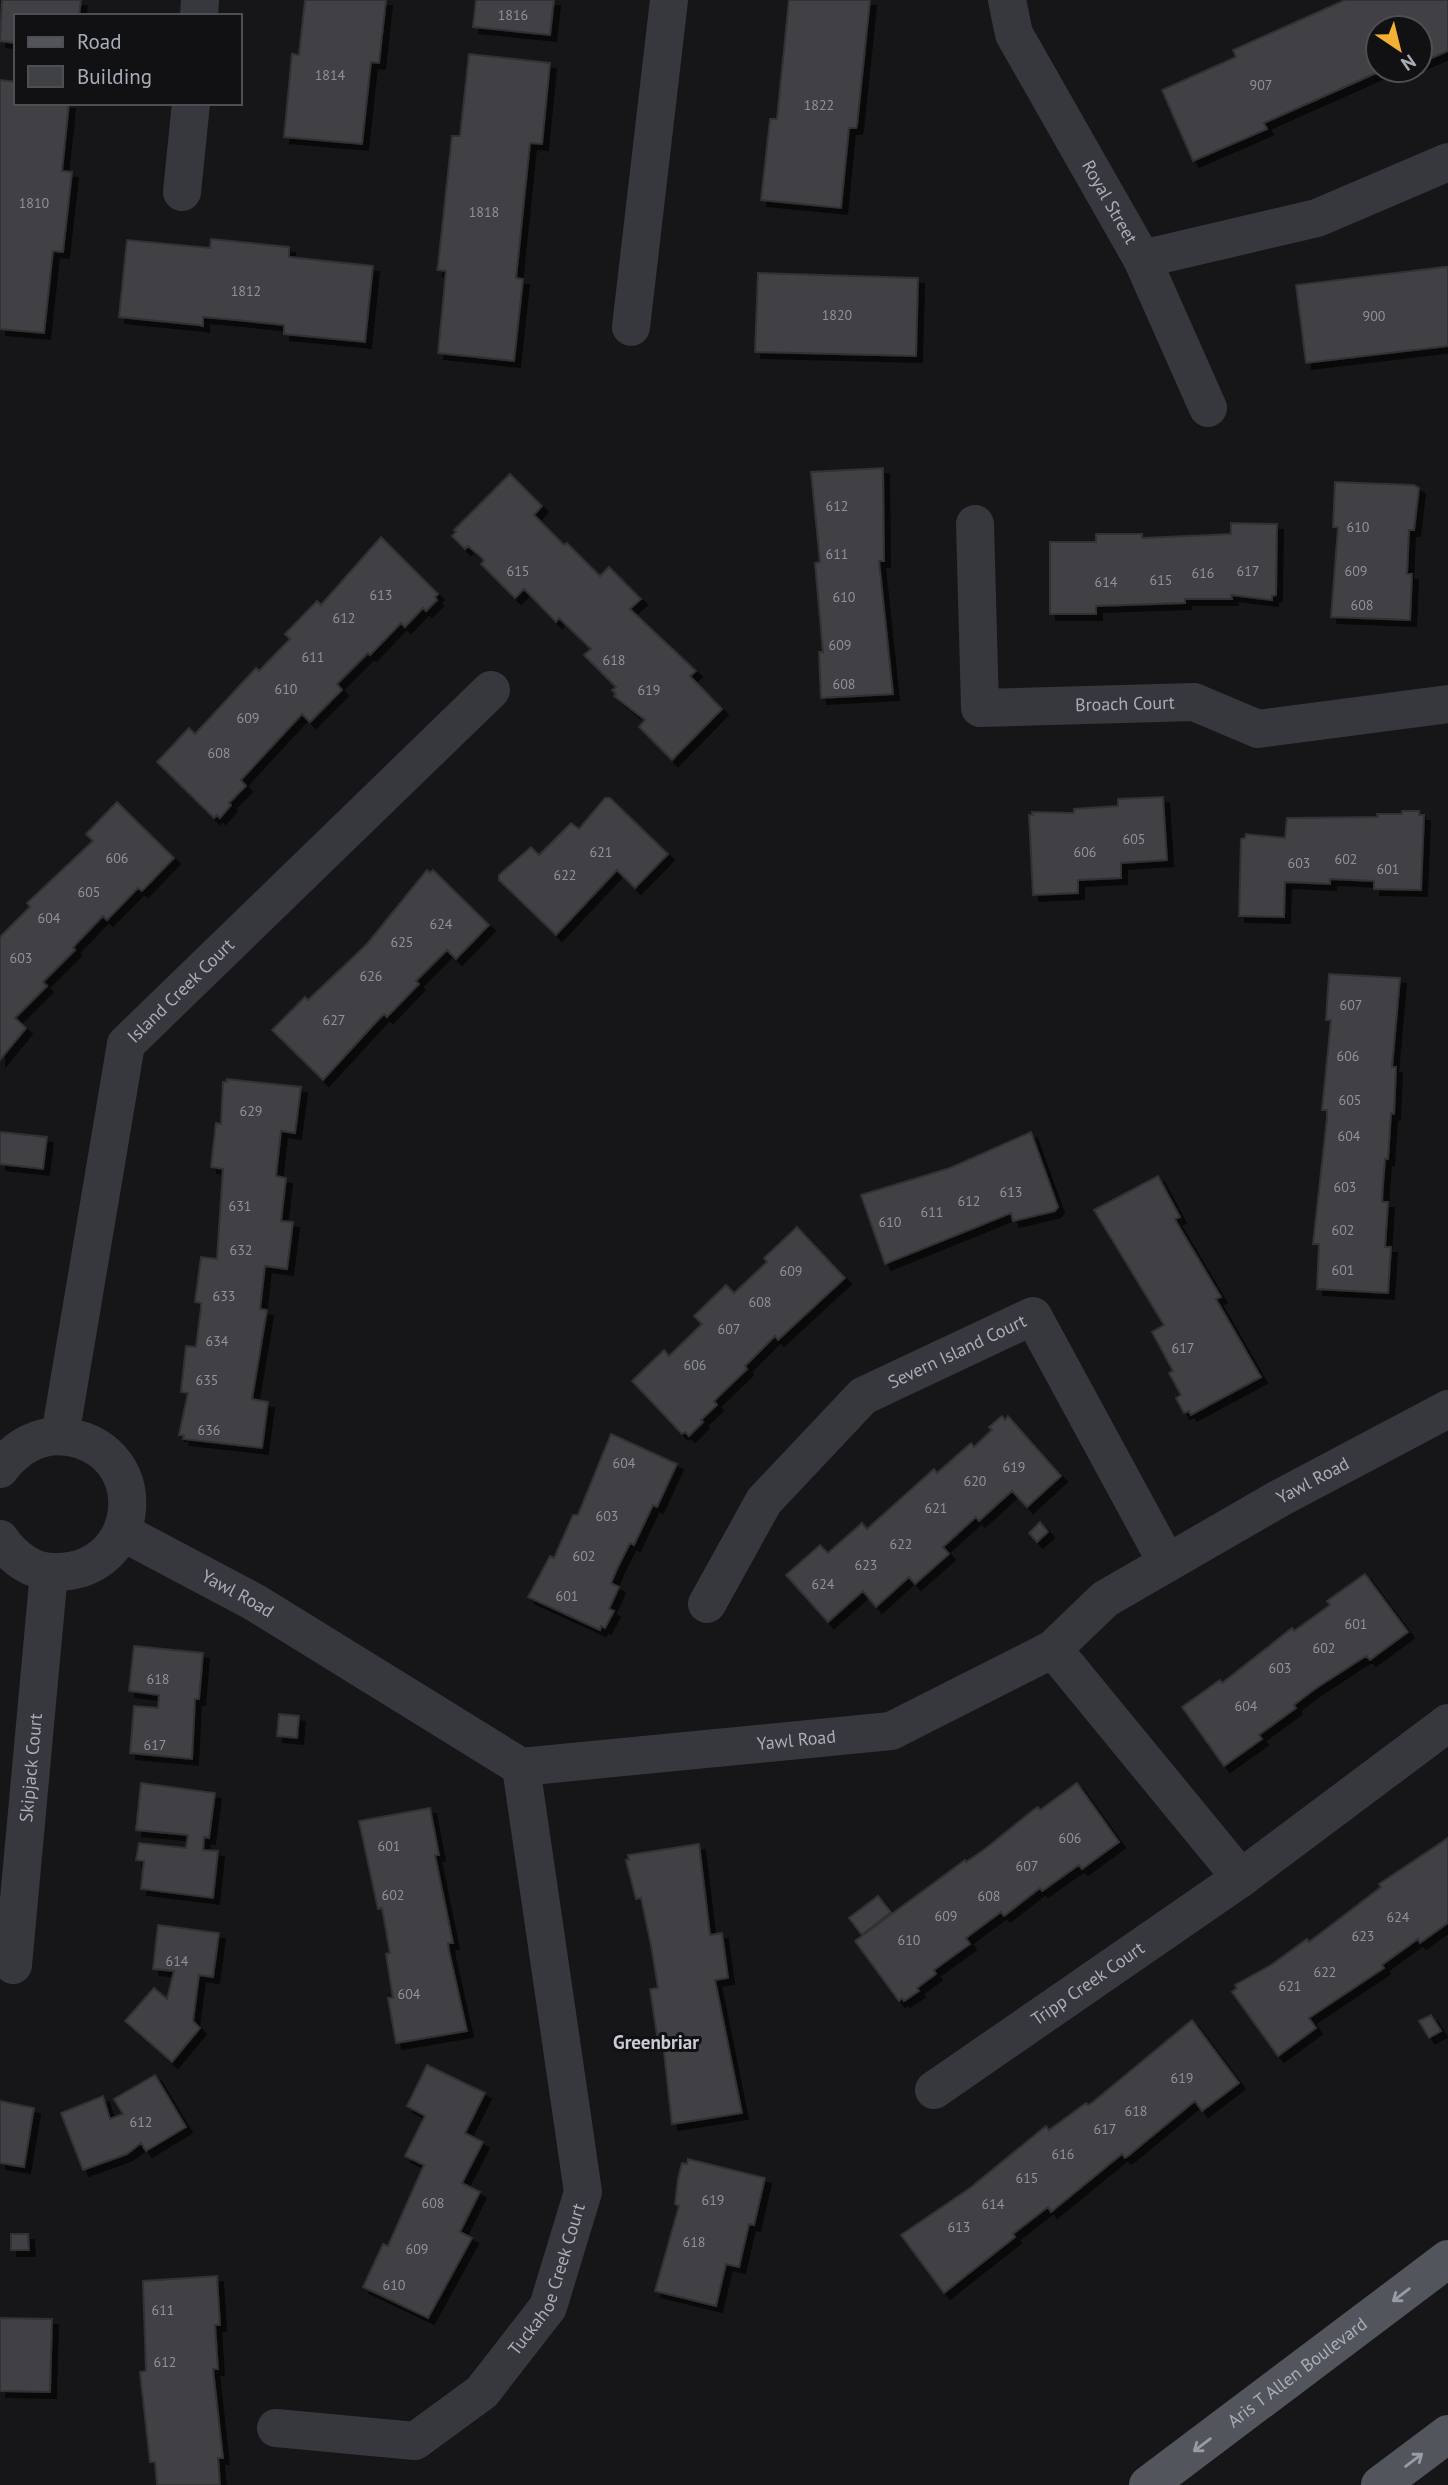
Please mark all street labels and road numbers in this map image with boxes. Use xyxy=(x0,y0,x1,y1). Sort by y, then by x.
street label: Royal Street xyxy=(1077,156,1143,248)
street label: Broach Court xyxy=(1075,691,1175,716)
street label: Island Creek Court xyxy=(122,933,239,1047)
street label: Severn Island Court xyxy=(884,1309,1030,1394)
street label: Yawl Road xyxy=(1272,1451,1353,1509)
street label: Yawl Road xyxy=(198,1564,278,1622)
street label: Skipjack Court xyxy=(14,1712,47,1823)
street label: Yawl Road xyxy=(756,1724,837,1755)
street label: Tripp Creek Court xyxy=(1027,1936,1149,2030)
street label: Tuckahoe Creek Court xyxy=(503,2200,590,2360)
street label: Aris T Allen Boulevard xyxy=(1223,2312,1371,2432)

